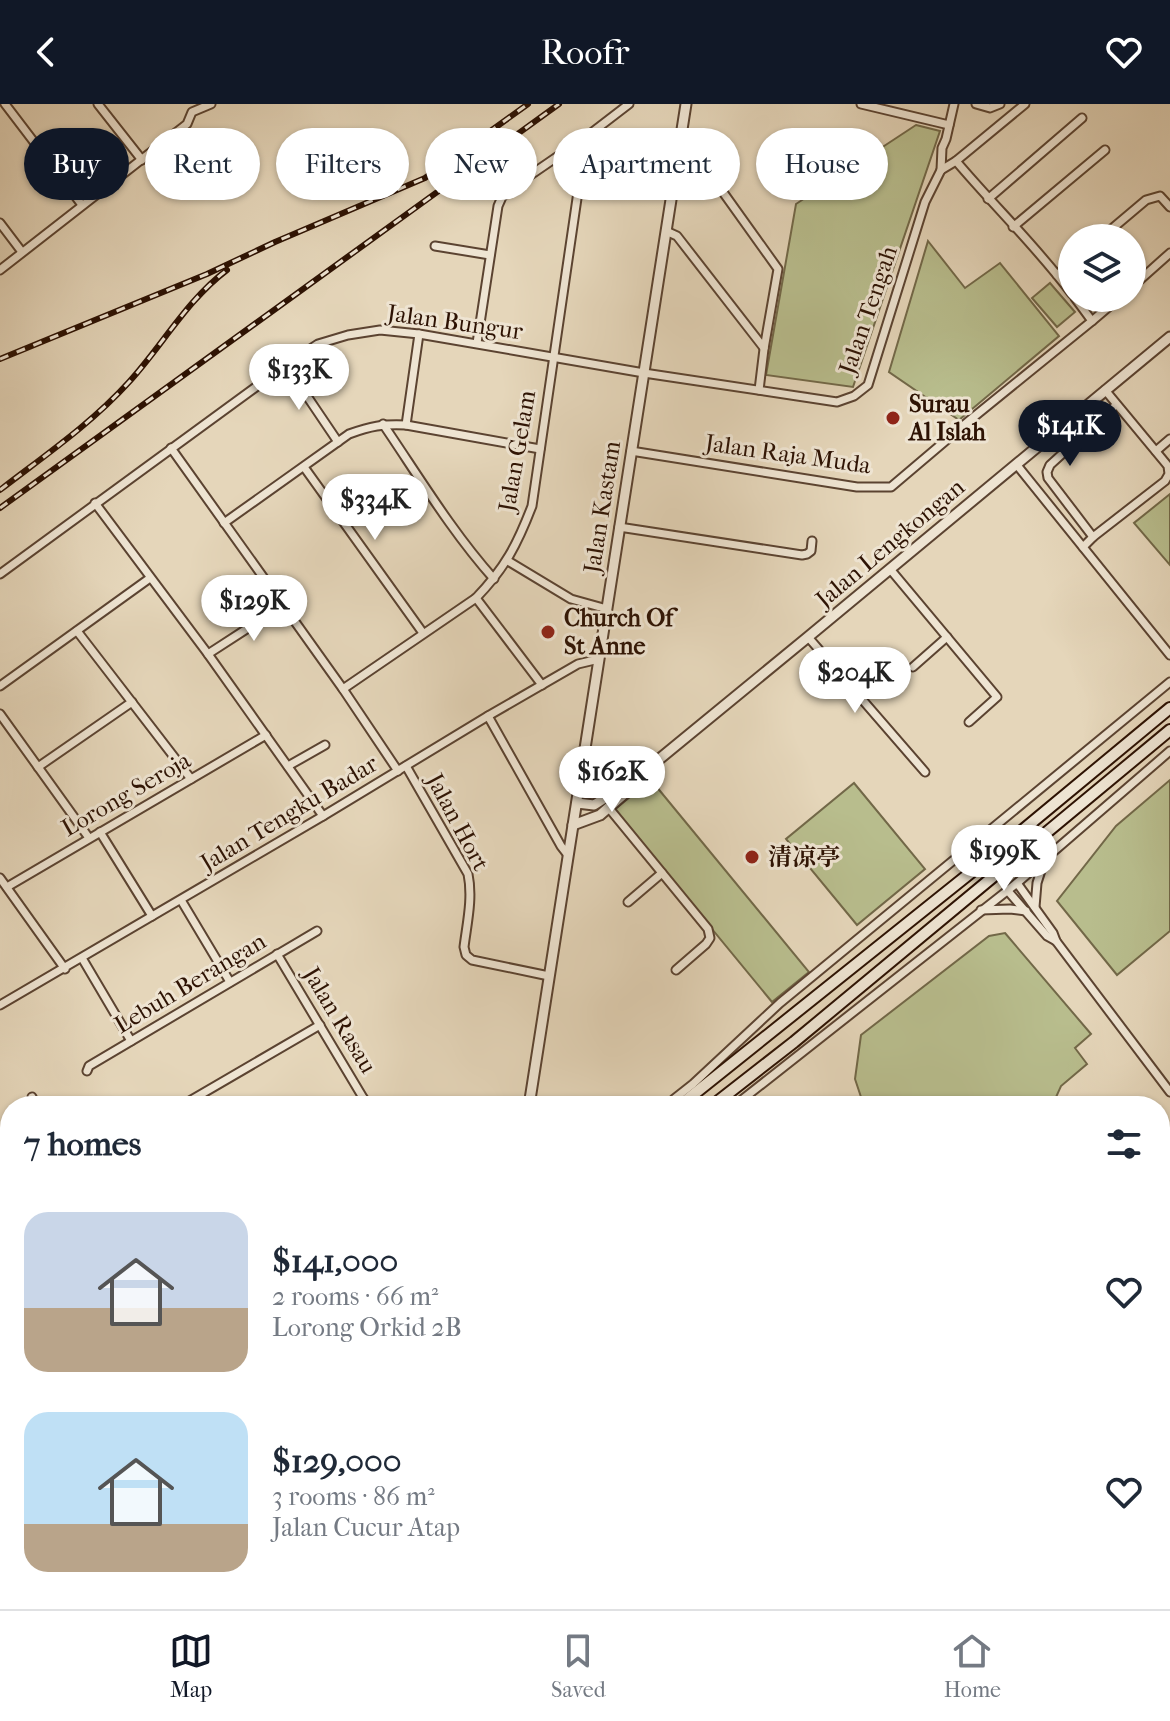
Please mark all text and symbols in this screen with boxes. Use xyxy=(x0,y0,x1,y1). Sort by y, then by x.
icon: back xyxy=(24,30,68,74)
icon: heart xyxy=(1102,30,1146,74)
text: Roofr xyxy=(540,31,630,73)
chip: Buy xyxy=(24,128,129,200)
chip: Rent xyxy=(145,128,260,200)
chip: Filters xyxy=(276,128,409,200)
chip: New xyxy=(425,128,537,200)
chip: Apartment xyxy=(553,128,740,200)
chip: House xyxy=(756,128,888,200)
map controls xyxy=(1058,224,1146,312)
button: layers xyxy=(1058,224,1146,312)
street label: Jalan Tengah xyxy=(832,242,903,380)
street label: Jalan Bungur xyxy=(383,298,525,345)
pin: $133K xyxy=(243,344,355,412)
text: $133K xyxy=(267,354,331,385)
street label: Jalan Gelam xyxy=(492,388,541,516)
place label: Surau Al Islah xyxy=(907,390,986,446)
pin: $141K xyxy=(1014,400,1126,468)
marker: Surau Al Islah xyxy=(884,409,902,427)
text: $141K xyxy=(1036,410,1104,441)
street label: Jalan Raja Muda xyxy=(701,428,874,480)
street label: Jalan Kastam xyxy=(577,439,626,577)
street label: Jalan Lengkongan xyxy=(808,473,970,615)
pin: $334K xyxy=(319,474,431,542)
text: $334K xyxy=(340,484,410,515)
pin: $129K xyxy=(198,575,310,643)
text: $129K xyxy=(219,585,289,616)
place label: Church Of St Anne xyxy=(564,604,678,660)
marker: Church Of St Anne xyxy=(539,623,557,641)
pin: $204K xyxy=(799,647,911,715)
text: $204K xyxy=(817,657,893,688)
street label: Lorong Seroja xyxy=(57,745,196,842)
pin: $162K xyxy=(556,746,668,814)
street label: Jalan Tengku Badar xyxy=(194,749,383,878)
text: $162K xyxy=(577,756,647,787)
street label: Jalan Hort xyxy=(420,767,495,876)
pin: $199K xyxy=(948,825,1060,893)
text: $199K xyxy=(969,835,1039,866)
place label: 清凉亭 xyxy=(768,843,840,871)
marker: 清凉亭 xyxy=(743,848,761,866)
street label: Lebuh Berangan xyxy=(109,927,271,1039)
street label: Jalan Rasau xyxy=(296,960,383,1078)
icon: filters xyxy=(1102,1122,1146,1166)
text: 7 homes xyxy=(24,1124,141,1164)
text: $141,000 xyxy=(272,1241,398,1281)
icon: home xyxy=(88,1244,184,1340)
icon: heart xyxy=(1102,1270,1146,1314)
text: 2 rooms · 66 m² xyxy=(272,1281,438,1312)
text: Lorong Orkid 2B xyxy=(272,1312,462,1343)
text: $129,000 xyxy=(272,1441,401,1481)
icon: home xyxy=(88,1444,184,1540)
icon: heart xyxy=(1102,1470,1146,1514)
text: 3 rooms · 86 m² xyxy=(272,1481,435,1512)
text: Jalan Cucur Atap xyxy=(272,1512,460,1543)
tab: Map xyxy=(169,1629,213,1703)
tab: Saved xyxy=(551,1629,606,1703)
tab: Home xyxy=(944,1629,1001,1703)

